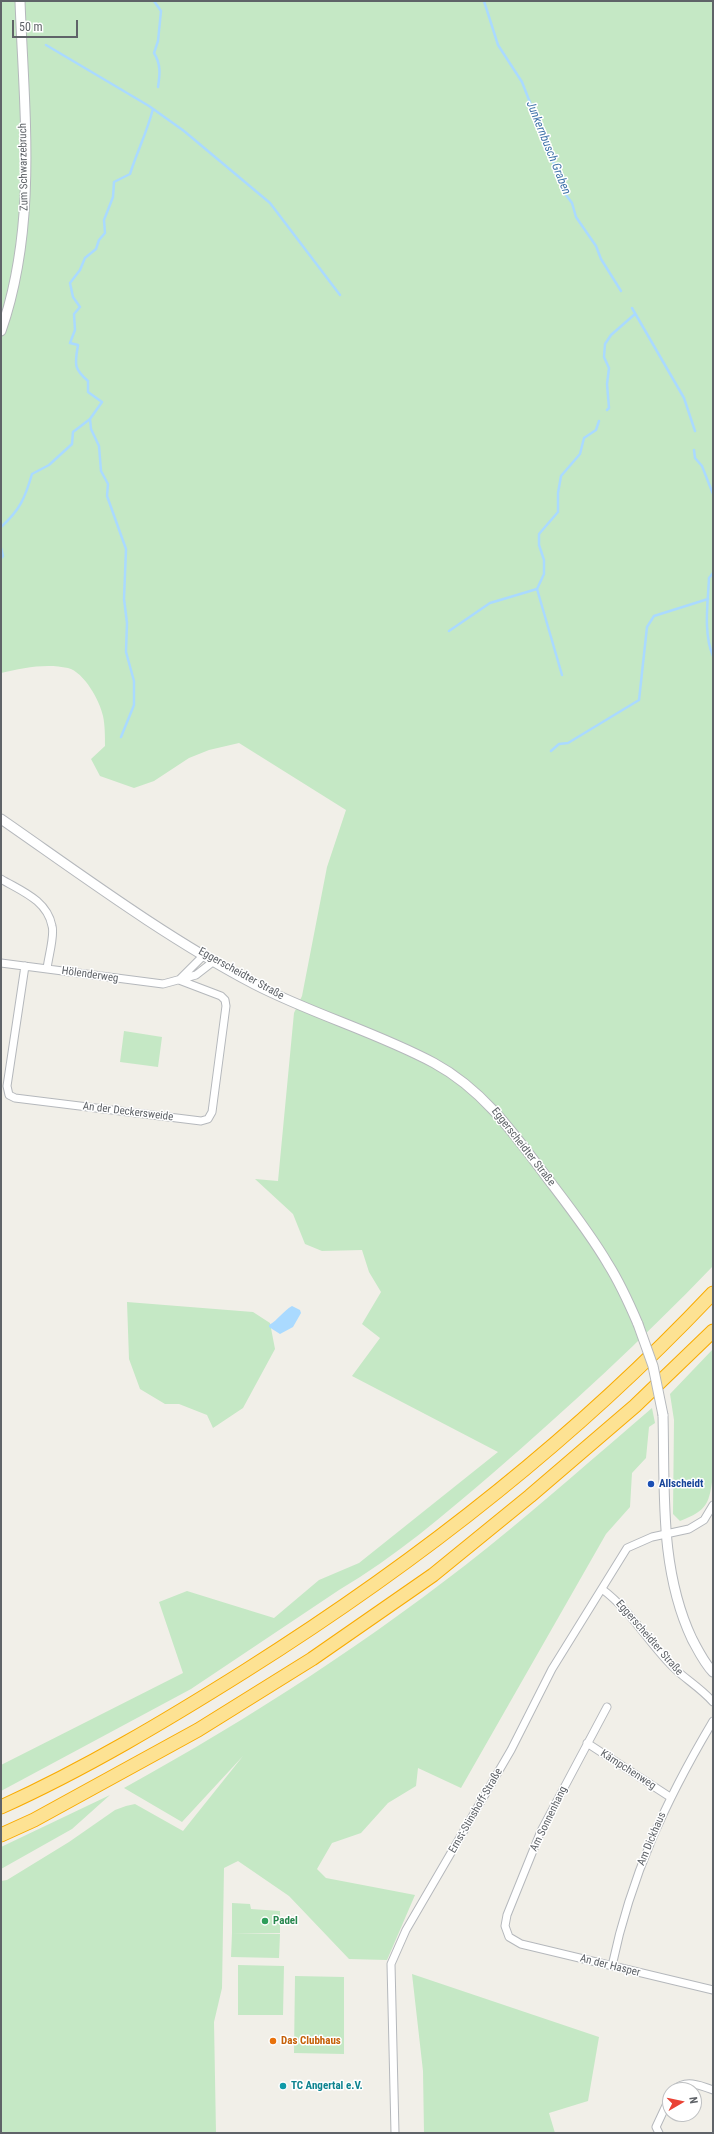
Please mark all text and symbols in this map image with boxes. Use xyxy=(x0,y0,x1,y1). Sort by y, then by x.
scale bar xyxy=(14,12,80,38)
text: 50 m xyxy=(19,20,43,34)
water label: Junkernbusch Graben xyxy=(523,99,573,197)
street label: Zum Schwarzebruch xyxy=(17,123,31,211)
street label: Eggerscheidter Straße xyxy=(196,945,286,1003)
street label: Hölenderweg xyxy=(61,964,119,986)
street label: An der Deckersweide xyxy=(82,1100,174,1124)
street label: Eggerscheidter Straße xyxy=(488,1105,558,1189)
place label: Allscheidt xyxy=(659,1477,703,1491)
marker: Allscheidt xyxy=(646,1479,656,1489)
street label: Eggerscheidter Straße xyxy=(613,1598,685,1678)
street label: Kämpchenweg xyxy=(598,1747,658,1793)
street label: Ernst-Stinshoff-Straße xyxy=(446,1766,506,1856)
street label: Am Sonnenhang xyxy=(528,1784,570,1854)
street label: Am Dickhaus xyxy=(635,1810,669,1868)
place label: Padel xyxy=(273,1914,298,1928)
marker: Padel xyxy=(260,1916,270,1926)
street label: An der Hasper xyxy=(578,1952,642,1980)
place label: Das Clubhaus xyxy=(281,2034,341,2048)
marker: Das Clubhaus xyxy=(268,2036,278,2046)
place label: TC Angertal e.V. xyxy=(291,2079,363,2093)
marker: TC Angertal e.V. xyxy=(278,2081,288,2091)
north arrow xyxy=(662,2082,702,2122)
text: N xyxy=(686,2096,700,2105)

